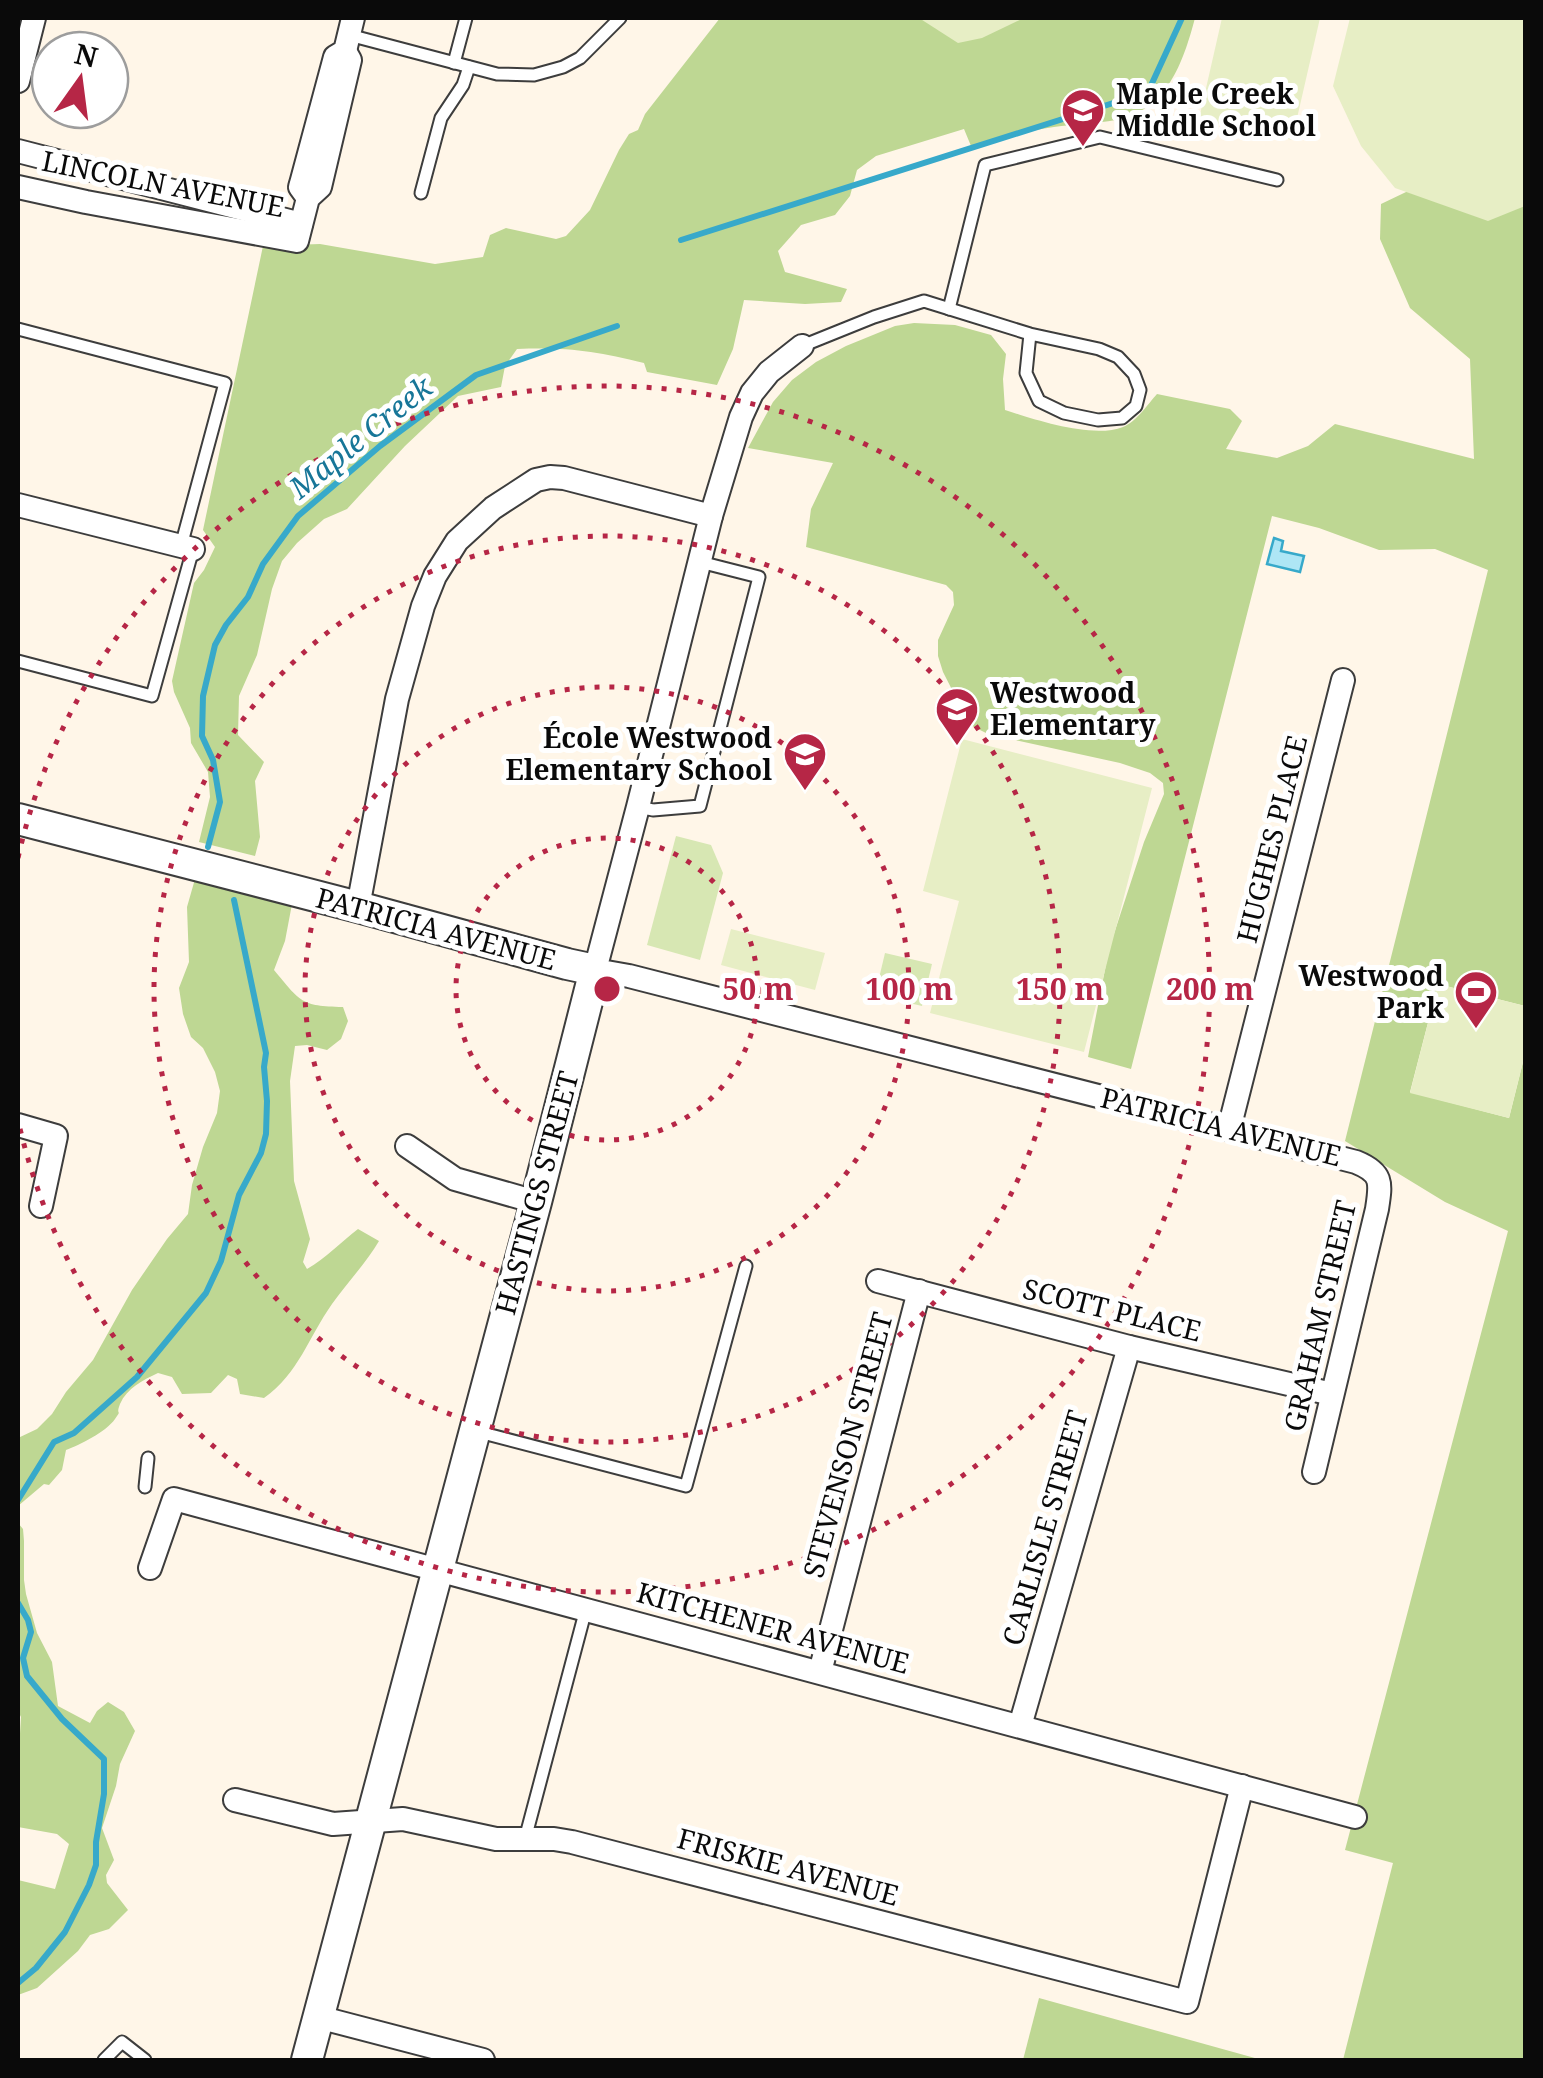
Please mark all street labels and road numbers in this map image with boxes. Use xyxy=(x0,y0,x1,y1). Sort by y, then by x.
street label: LINCOLN AVENUE xyxy=(39,141,287,225)
street label: HUGHES PLACE xyxy=(1227,731,1315,947)
street label: PATRICIA AVENUE xyxy=(312,878,560,978)
street label: HASTINGS STREET xyxy=(485,1067,587,1318)
street label: PATRICIA AVENUE xyxy=(1097,1078,1345,1174)
street label: GRAHAM STREET xyxy=(1274,1197,1364,1435)
street label: SCOTT PLACE xyxy=(1019,1269,1205,1350)
street label: STEVENSON STREET xyxy=(793,1308,901,1582)
street label: CARLISLE STREET xyxy=(992,1406,1096,1650)
street label: KITCHENER AVENUE xyxy=(633,1572,914,1682)
street label: FRISKIE AVENUE xyxy=(673,1818,903,1914)

